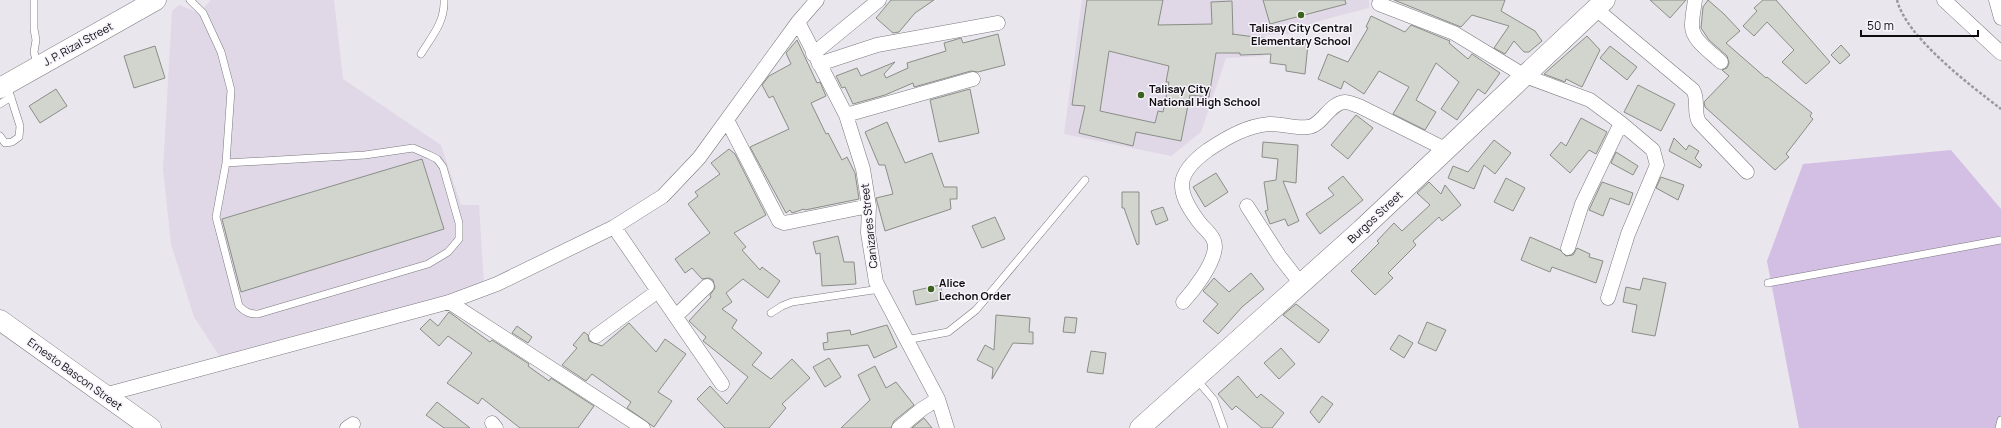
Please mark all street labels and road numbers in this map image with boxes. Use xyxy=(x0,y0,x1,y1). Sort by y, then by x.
street label: J. P. Rizal Street xyxy=(40,18,115,69)
street label: Canizares Street xyxy=(857,183,880,269)
street label: Burgos Street xyxy=(1344,187,1405,246)
street label: Ernesto Bascon Street xyxy=(25,334,126,413)

